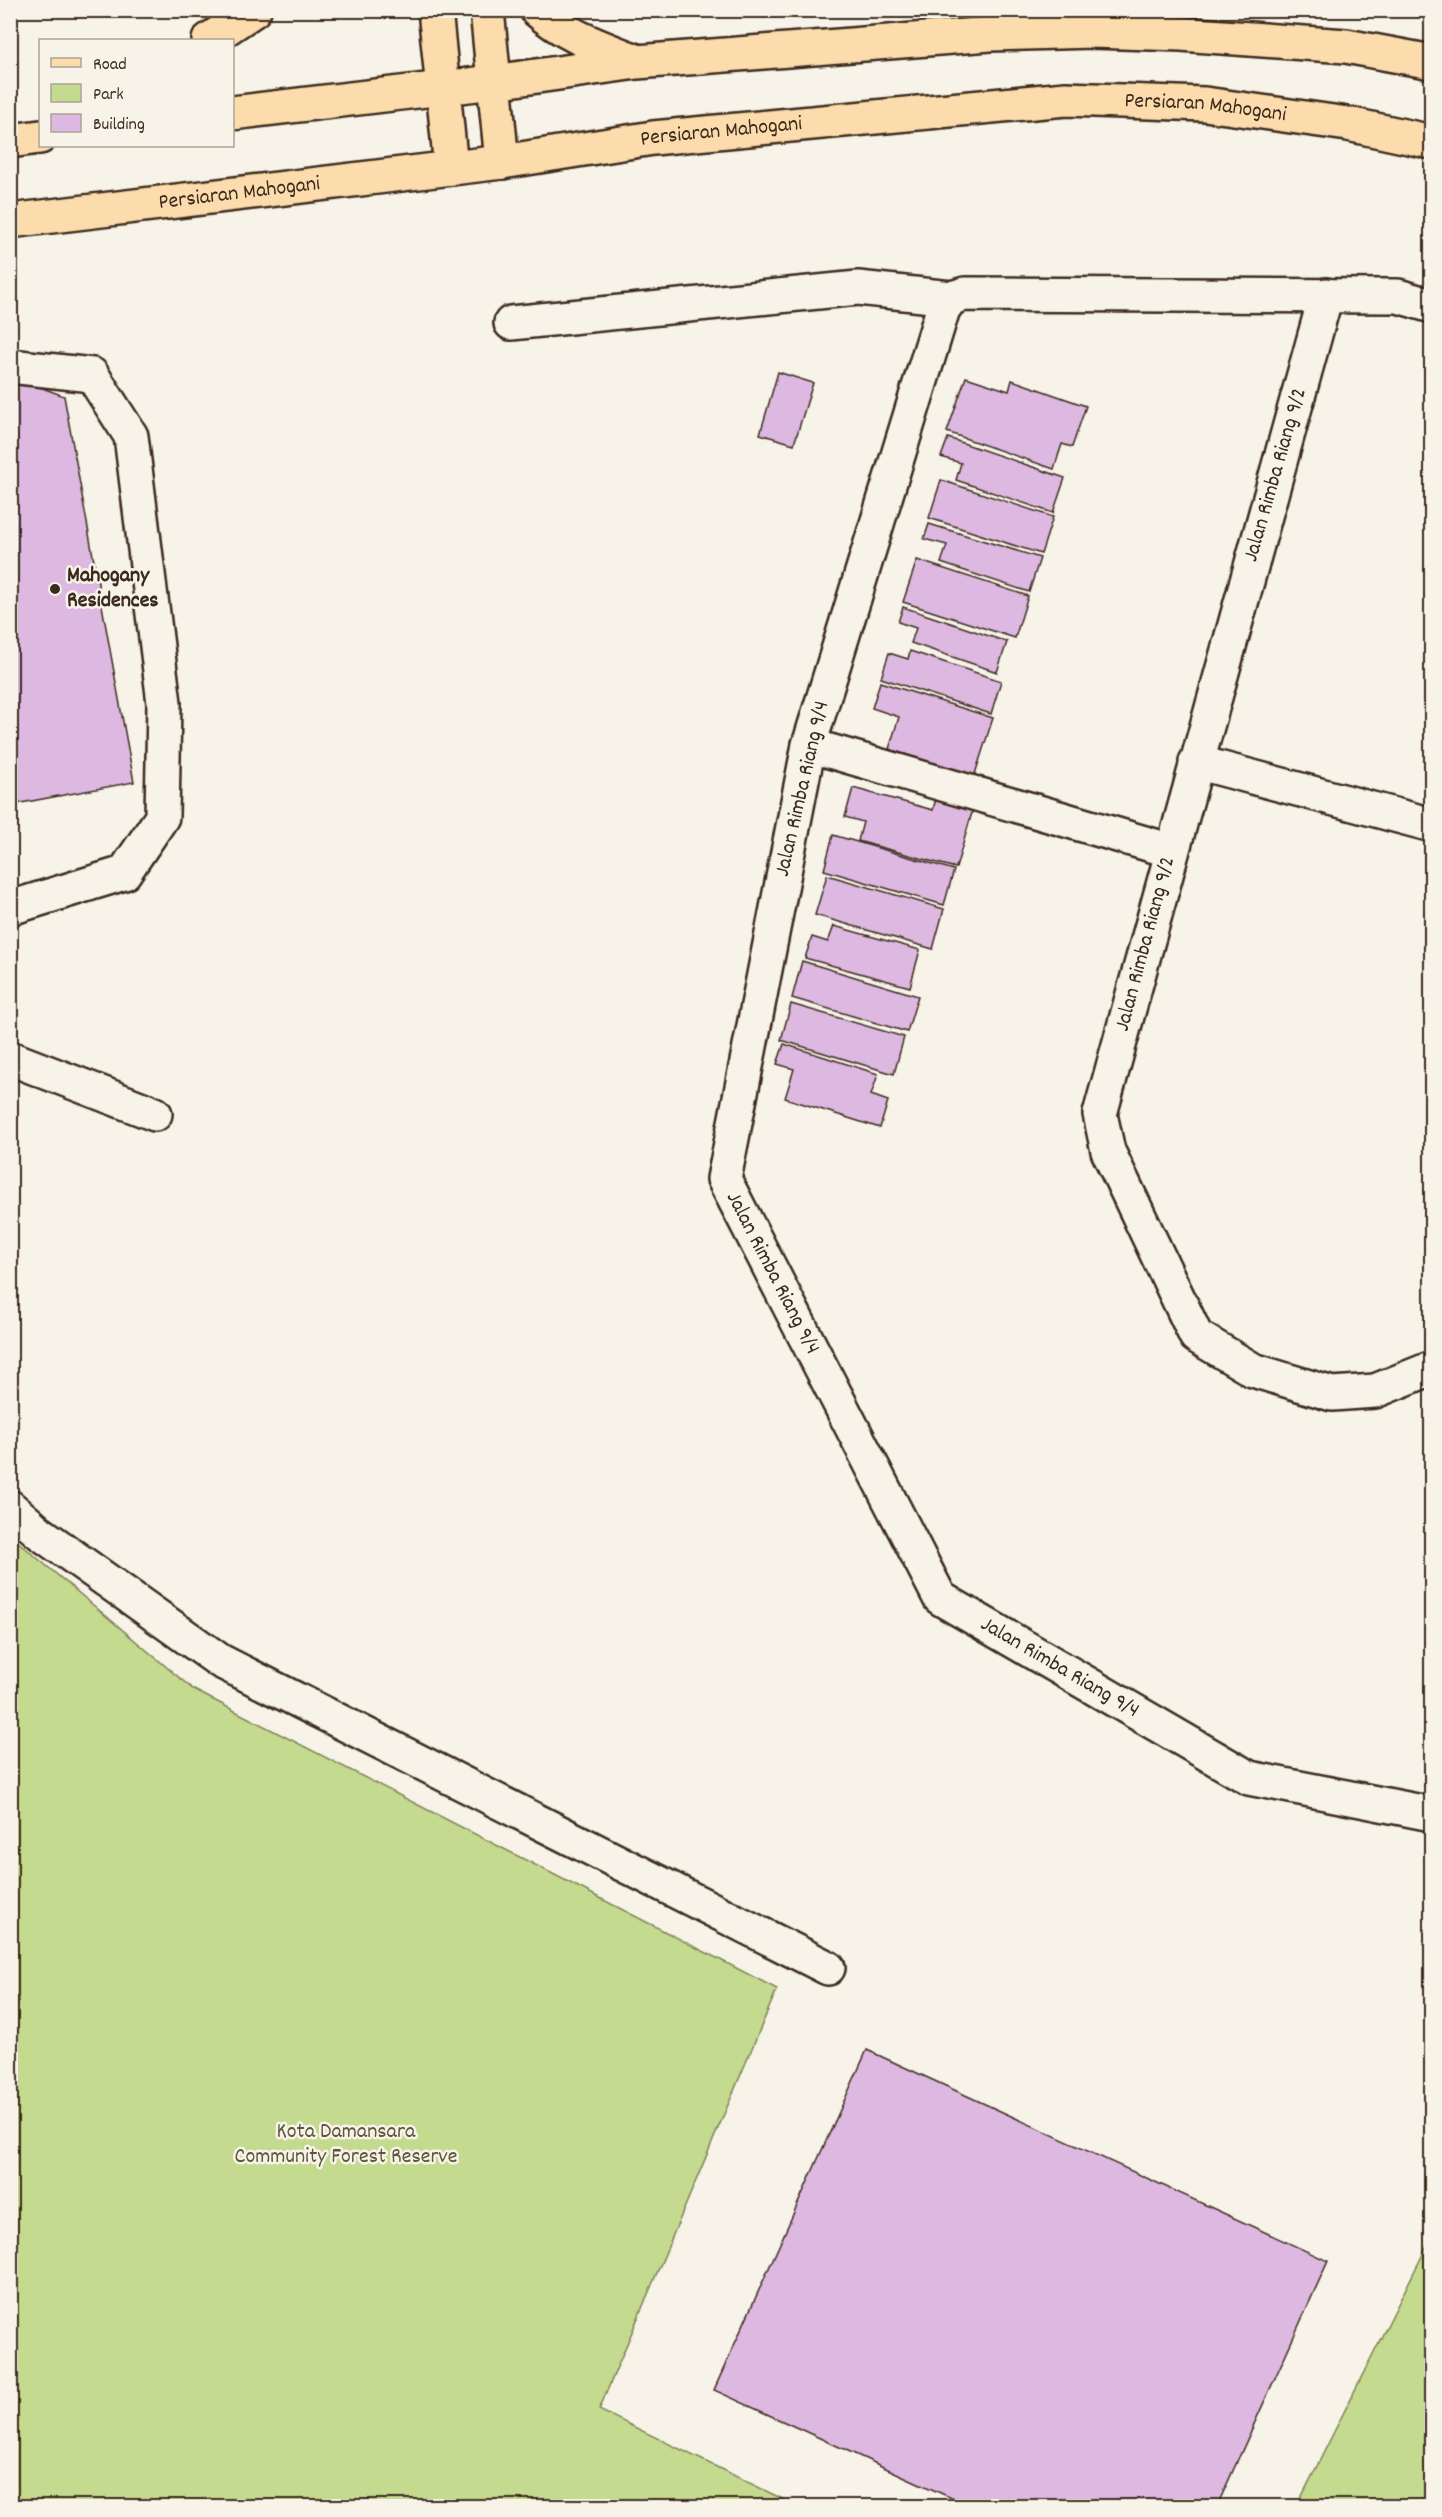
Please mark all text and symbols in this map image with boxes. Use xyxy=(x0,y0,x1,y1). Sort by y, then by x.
legend xyxy=(39,39,234,147)
text: Road xyxy=(93,53,127,78)
text: Park xyxy=(93,83,124,108)
street label: Persiaran Mahogani xyxy=(1124,86,1288,131)
street label: Persiaran Mahogani xyxy=(638,108,804,155)
text: Building xyxy=(93,113,145,138)
street label: Persiaran Mahogani xyxy=(157,168,322,219)
street label: Jalan Rimba Riang 9/2 xyxy=(1236,384,1316,566)
place label: Mahogany Residences xyxy=(67,561,159,617)
marker: Mahogany Residences xyxy=(48,582,62,596)
street label: Jalan Rimba Riang 9/4 xyxy=(768,698,838,880)
street label: Jalan Rimba Riang 9/2 xyxy=(1108,853,1184,1035)
street label: Jalan Rimba Riang 9/4 xyxy=(718,1186,827,1360)
street label: Jalan Rimba Riang 9/4 xyxy=(974,1609,1145,1726)
park label: Kota Damansara Community Forest Reserve xyxy=(235,2117,457,2173)

